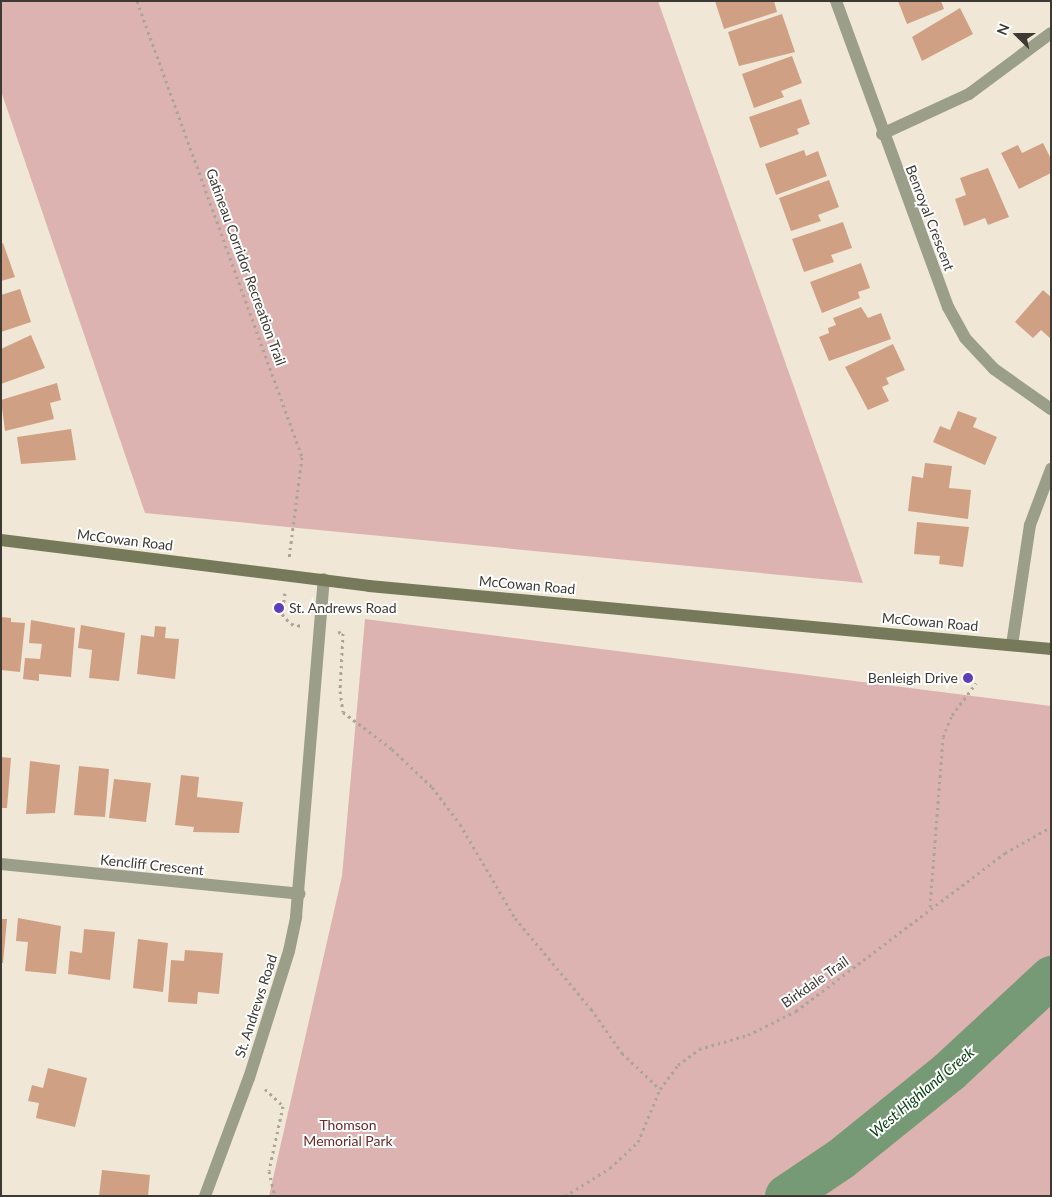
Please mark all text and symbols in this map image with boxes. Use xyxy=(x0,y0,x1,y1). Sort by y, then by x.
north arrow xyxy=(992,10,1042,60)
text: N xyxy=(993,21,1013,37)
street label: Benroyal Crescent xyxy=(902,163,958,273)
street label: Gatineau Corridor Recreation Trail xyxy=(202,166,290,368)
street label: McCowan Road xyxy=(76,526,174,554)
street label: McCowan Road xyxy=(478,572,576,598)
place label: St. Andrews Road xyxy=(289,600,397,616)
marker: St. Andrews Road xyxy=(273,602,285,614)
street label: McCowan Road xyxy=(881,609,979,635)
place label: Benleigh Drive xyxy=(868,670,958,686)
marker: Benleigh Drive xyxy=(962,672,974,684)
street label: Kencliff Crescent xyxy=(99,851,205,879)
street label: St. Andrews Road xyxy=(231,952,281,1060)
street label: Birkdale Trail xyxy=(778,953,852,1011)
water label: West Highland Creek xyxy=(866,1043,978,1141)
park label: Thomson Memorial Park xyxy=(303,1117,393,1150)

